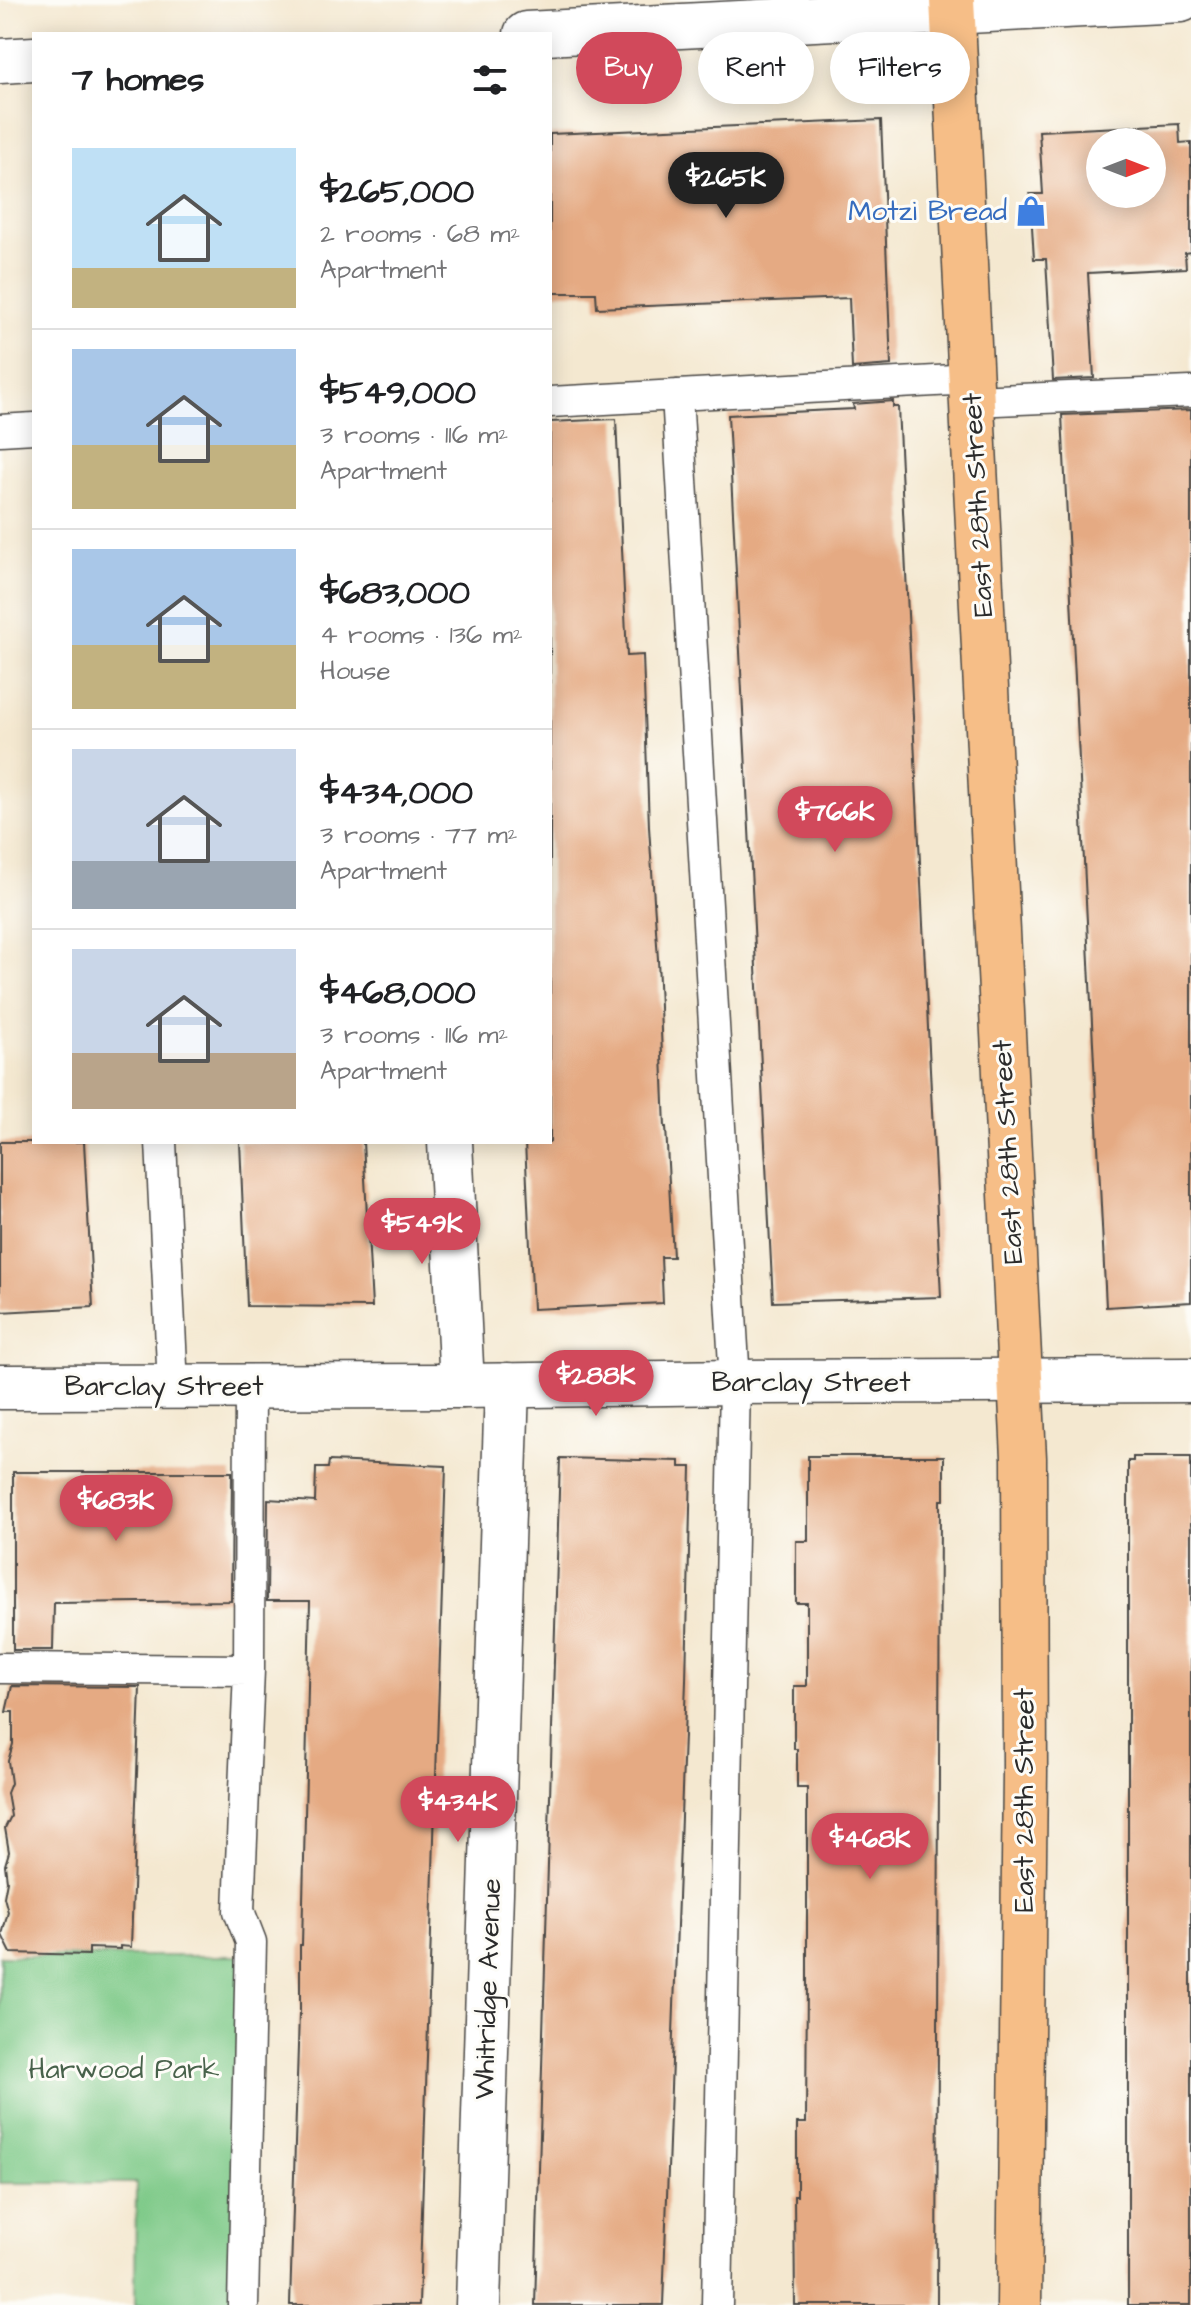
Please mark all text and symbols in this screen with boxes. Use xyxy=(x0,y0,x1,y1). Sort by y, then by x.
chip: Buy xyxy=(576,32,682,104)
chip: Rent xyxy=(698,32,814,104)
chip: Filters xyxy=(830,32,970,104)
text: 7 homes xyxy=(72,56,204,104)
icon: filters xyxy=(468,58,512,102)
north arrow xyxy=(1086,128,1166,208)
map controls xyxy=(1086,128,1166,208)
pin: $265K xyxy=(670,152,782,220)
text: $265K xyxy=(686,160,766,196)
text: $265,000 xyxy=(320,168,474,216)
icon: home xyxy=(136,180,232,276)
place label: Motzi Bread xyxy=(848,192,1007,231)
shop icon: Motzi Bread xyxy=(1014,194,1048,228)
text: 2 rooms · 68 m² xyxy=(320,216,520,252)
text: Apartment xyxy=(320,252,447,288)
text: $549,000 xyxy=(320,369,476,417)
icon: home xyxy=(136,381,232,477)
street label: East 28th Street xyxy=(953,391,1003,618)
text: 3 rooms · 116 m² xyxy=(320,417,508,453)
text: Apartment xyxy=(320,453,447,489)
text: $683,000 xyxy=(320,569,470,617)
icon: home xyxy=(136,581,232,677)
text: 4 rooms · 136 m² xyxy=(320,617,523,653)
text: House xyxy=(320,653,391,689)
text: $434,000 xyxy=(320,769,473,817)
icon: home xyxy=(136,781,232,877)
pin: $766K xyxy=(779,786,891,854)
text: $766K xyxy=(796,794,874,830)
text: 3 rooms · 77 m² xyxy=(320,817,517,853)
text: Apartment xyxy=(320,853,447,889)
text: $468,000 xyxy=(320,969,476,1017)
icon: home xyxy=(136,981,232,1077)
text: 3 rooms · 116 m² xyxy=(320,1017,508,1053)
street label: East 28th Street xyxy=(983,1038,1033,1265)
text: Apartment xyxy=(320,1053,447,1089)
pin: $549K xyxy=(366,1198,478,1266)
text: $549K xyxy=(381,1206,463,1242)
pin: $288K xyxy=(540,1350,652,1418)
text: $288K xyxy=(557,1358,635,1394)
street label: Barclay Street xyxy=(712,1363,911,1404)
street label: Barclay Street xyxy=(65,1367,264,1408)
pin: $683K xyxy=(60,1475,172,1543)
text: $683K xyxy=(78,1483,154,1519)
street label: East 28th Street xyxy=(1005,1687,1044,1912)
pin: $434K xyxy=(402,1776,514,1844)
text: $434K xyxy=(419,1784,497,1820)
pin: $468K xyxy=(814,1813,926,1881)
text: $468K xyxy=(829,1821,911,1857)
street label: Whitridge Avenue xyxy=(465,1878,512,2100)
park label: Harwood Park xyxy=(28,2050,220,2089)

